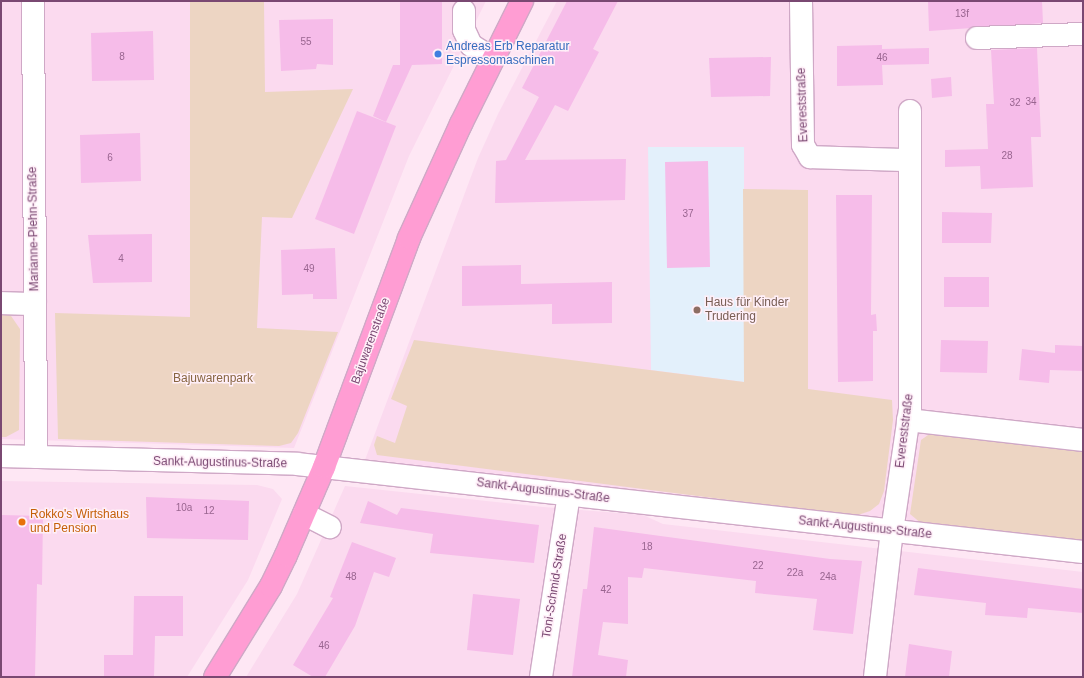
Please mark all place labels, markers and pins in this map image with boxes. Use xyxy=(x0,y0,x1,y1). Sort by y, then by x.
place label: Andreas Erb Reparatur Espressomaschinen xyxy=(446,40,569,68)
marker: Andreas Erb Reparatur Espressomaschinen xyxy=(433,49,443,59)
place label: Haus für Kinder Trudering xyxy=(705,296,788,324)
marker: Haus für Kinder Trudering xyxy=(692,305,702,315)
place label: Rokko's Wirtshaus und Pension xyxy=(30,508,129,536)
marker: Rokko's Wirtshaus und Pension xyxy=(17,517,27,527)

